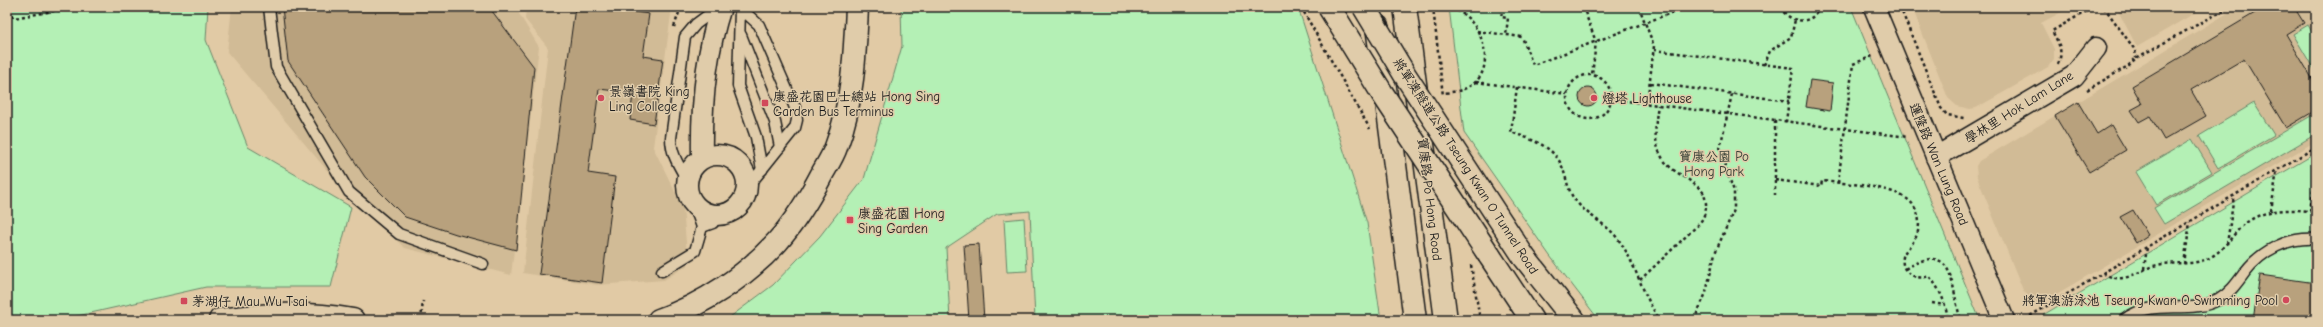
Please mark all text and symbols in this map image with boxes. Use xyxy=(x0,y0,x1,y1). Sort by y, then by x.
street label: 將軍澳隧道公路 Tseung Kwan O Tunnel Road xyxy=(1390,55,1542,277)
street label: 學林里 Hok Lam Lane xyxy=(1962,67,2076,146)
place label: 景嶺書院 King Ling College xyxy=(609,84,690,114)
place label: 康盛花園巴士總站 Hong Sing Garden Bus Terminus xyxy=(773,89,940,119)
place label: 燈塔 Lighthouse xyxy=(1602,91,1692,106)
marker: 景嶺書院 King Ling College xyxy=(596,93,606,103)
marker: 燈塔 Lighthouse xyxy=(1589,93,1599,103)
marker: 康盛花園巴士總站 Hong Sing Garden Bus Terminus xyxy=(760,98,770,108)
street label: 運隆路 Wan Lung Road xyxy=(1906,101,1972,227)
street label: 寶康路 Po Hong Road xyxy=(1415,137,1445,261)
park label: 寶康公園 Po Hong Park xyxy=(1679,149,1749,179)
place label: 康盛花園 Hong Sing Garden xyxy=(858,206,945,236)
marker: 康盛花園 Hong Sing Garden xyxy=(845,215,855,225)
place label: 將軍澳游泳池 Tseung Kwan O Swimming Pool xyxy=(2022,293,2278,308)
place label: 茅湖仔 Mau Wu Tsai xyxy=(192,294,308,309)
marker: 將軍澳游泳池 Tseung Kwan O Swimming Pool xyxy=(2281,295,2291,305)
marker: 茅湖仔 Mau Wu Tsai xyxy=(179,296,189,306)

